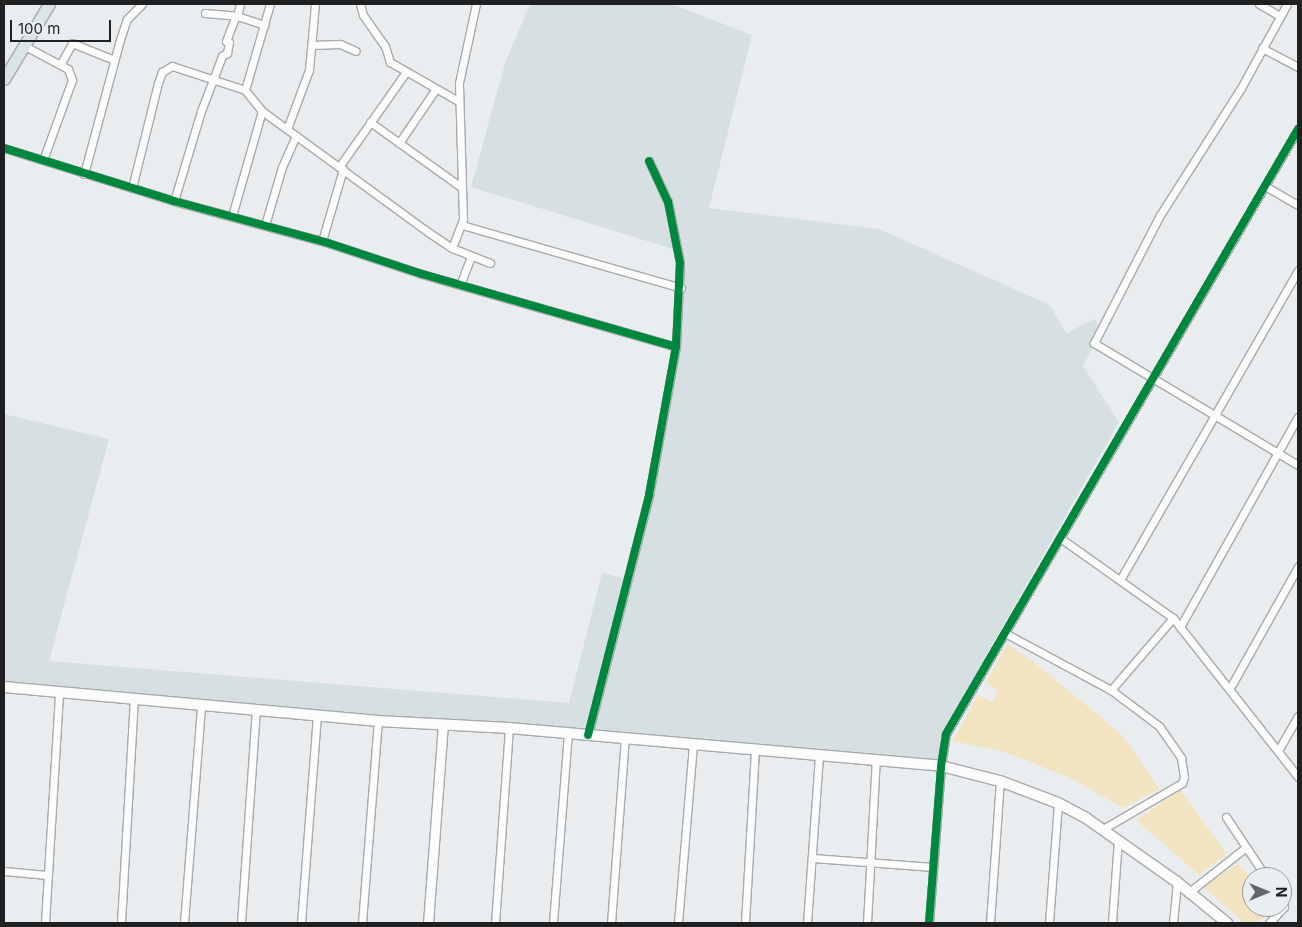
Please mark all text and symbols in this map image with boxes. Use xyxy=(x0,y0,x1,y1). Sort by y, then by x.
scale bar xyxy=(12,10,114,42)
text: 100 m xyxy=(18,19,60,38)
north arrow xyxy=(1242,867,1292,917)
text: N xyxy=(1273,887,1290,897)

